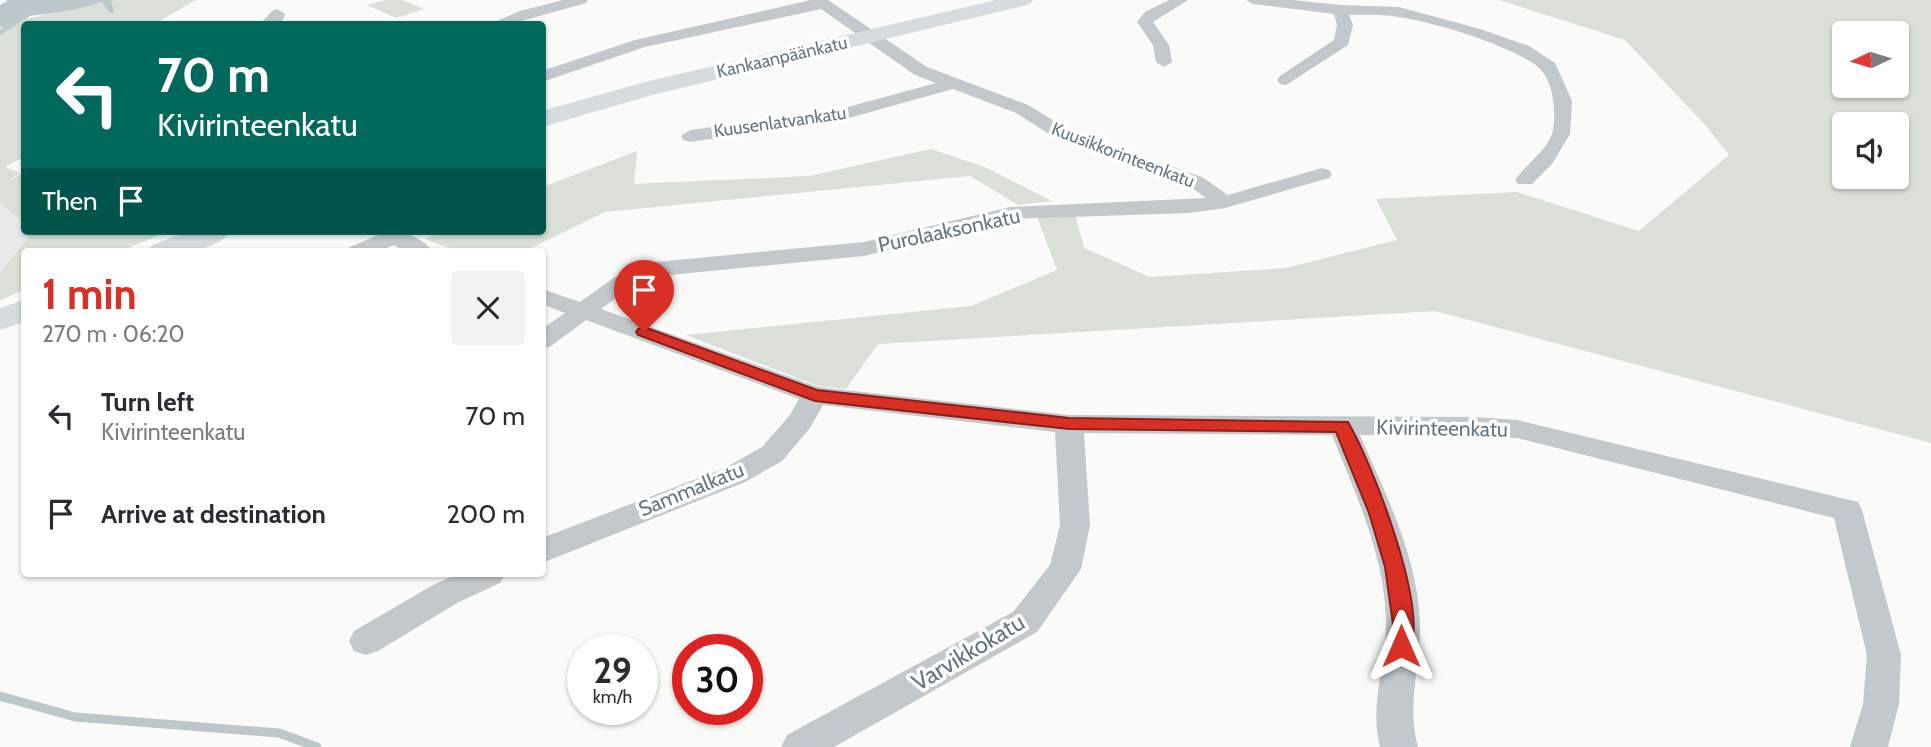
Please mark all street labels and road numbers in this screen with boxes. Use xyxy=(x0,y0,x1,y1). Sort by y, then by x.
street label: Kankaanpäänkatu xyxy=(714,31,850,83)
street label: Kuusenlatvankatu xyxy=(712,102,848,142)
street label: Kuusikkorinteenkatu xyxy=(1048,118,1198,192)
street label: Purolaaksonkatu xyxy=(876,203,1022,257)
street label: Kivirinteenkatu xyxy=(1376,414,1508,442)
street label: Sammalkatu xyxy=(635,457,747,521)
street label: Varvikkokatu xyxy=(906,607,1030,697)

